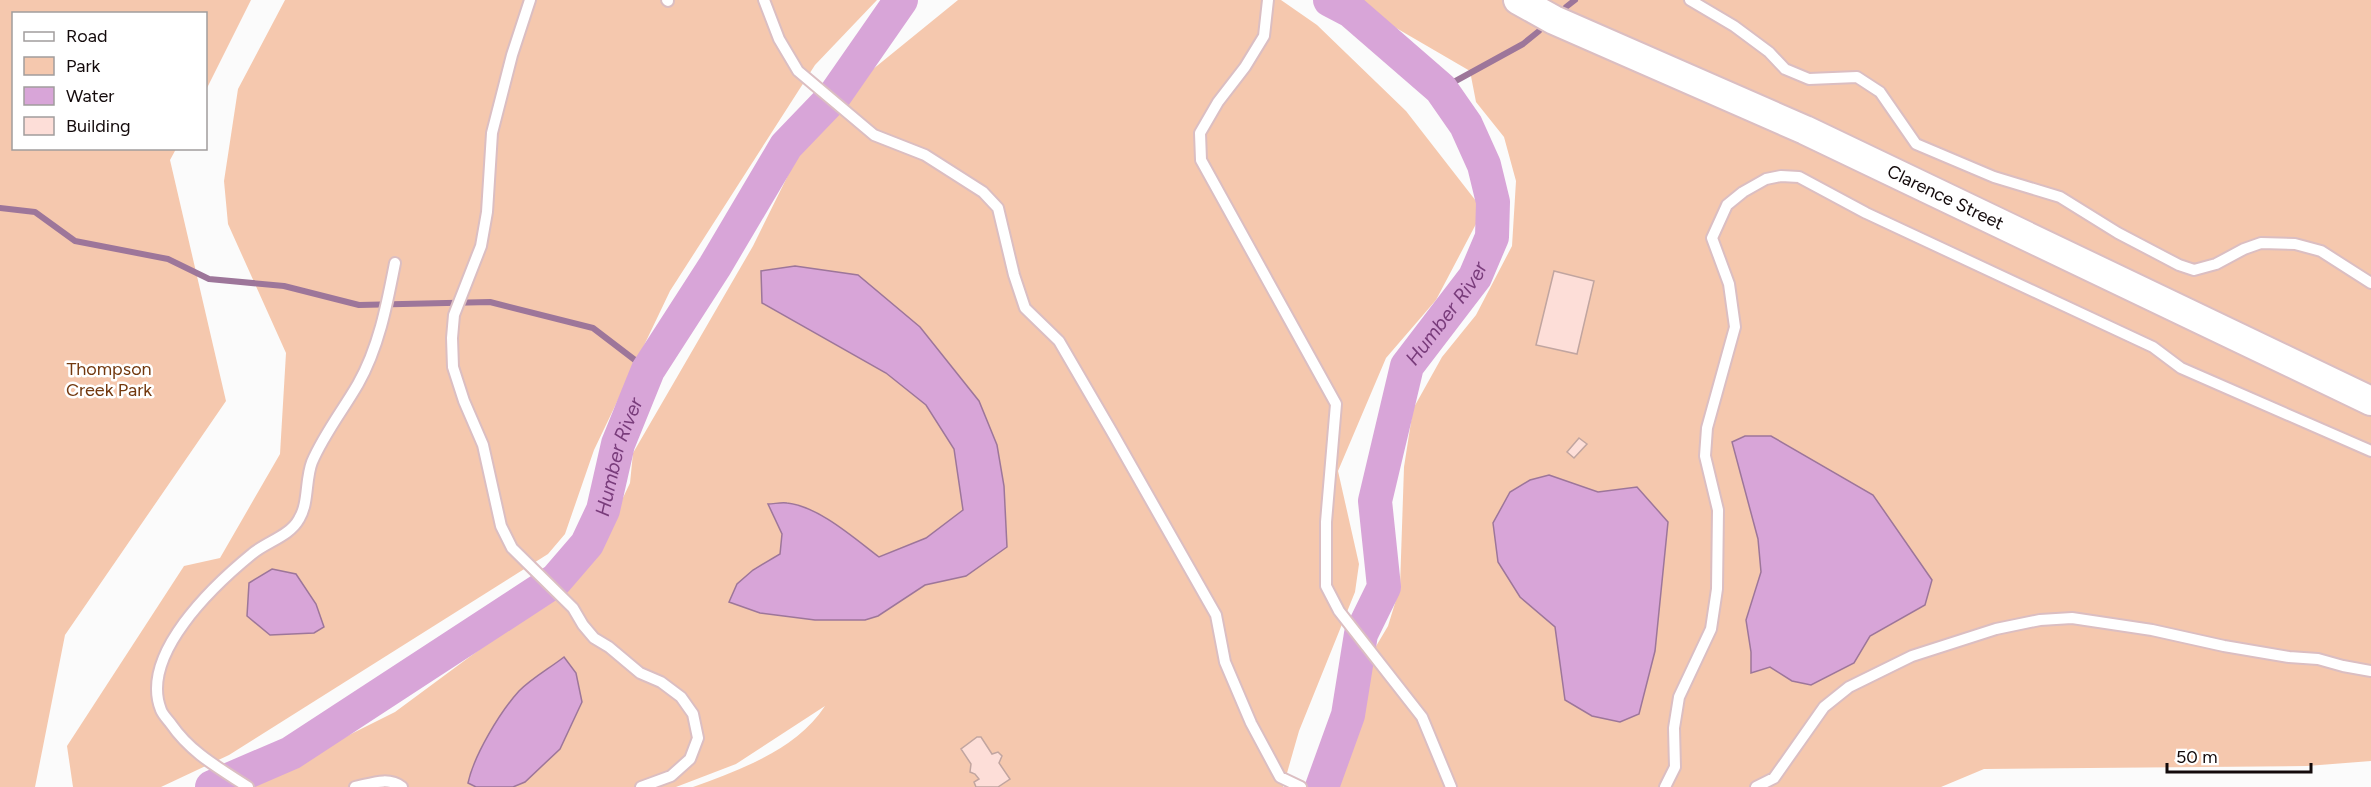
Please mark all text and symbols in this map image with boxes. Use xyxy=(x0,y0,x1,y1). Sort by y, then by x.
legend xyxy=(12,12,207,150)
text: Road xyxy=(66,25,107,47)
text: Park xyxy=(66,55,101,77)
text: Water xyxy=(66,85,114,107)
text: Building xyxy=(66,115,131,137)
street label: Clarence Street xyxy=(1884,160,2008,235)
water label: Humber River xyxy=(1400,257,1492,370)
park label: Thompson Creek Park xyxy=(66,358,152,401)
water label: Humber River xyxy=(590,393,648,518)
scale bar xyxy=(2167,736,2311,774)
text: 50 m xyxy=(2176,746,2218,768)

